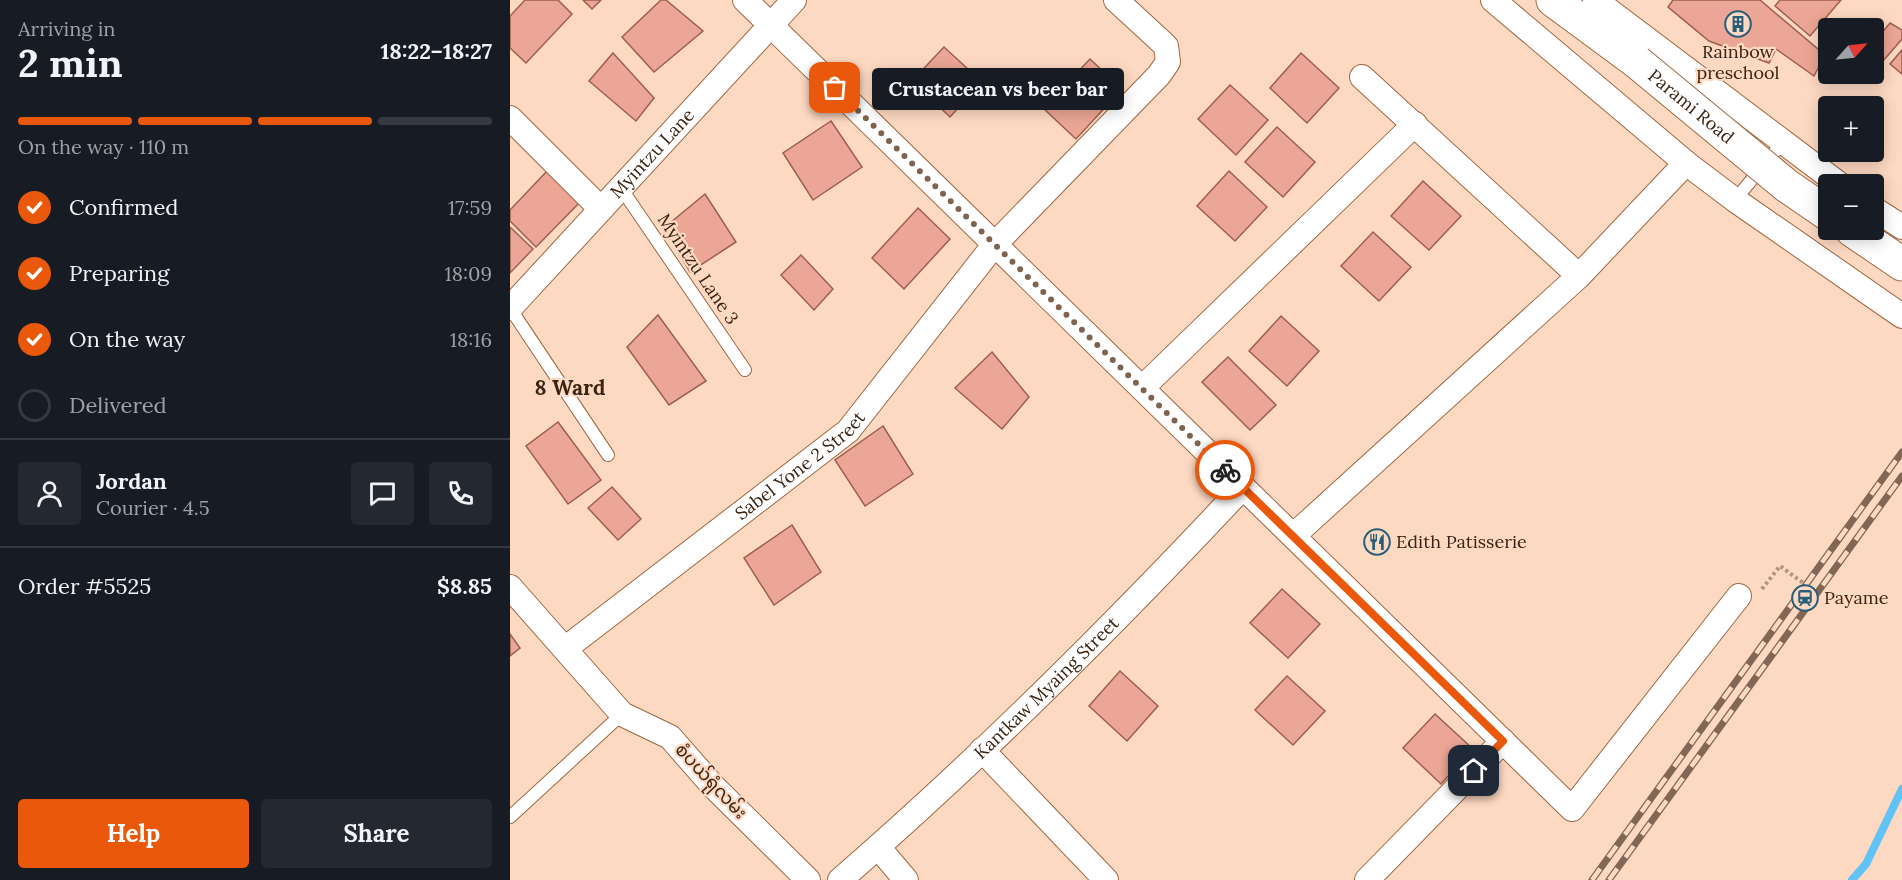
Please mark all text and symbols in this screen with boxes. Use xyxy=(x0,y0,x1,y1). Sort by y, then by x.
building icon: Rainbow preschool xyxy=(1723,9,1753,39)
text: Arriving in xyxy=(18,16,115,41)
north arrow xyxy=(1818,18,1884,84)
map controls xyxy=(1818,18,1884,240)
text: 18:22–18:27 xyxy=(380,37,492,65)
text: 2 min xyxy=(18,38,123,88)
place label: Rainbow preschool xyxy=(1697,40,1780,84)
pin xyxy=(809,62,860,113)
street label: Parami Road xyxy=(1644,64,1739,149)
callout: Crustacean vs beer bar xyxy=(871,67,1123,109)
icon: bag xyxy=(818,71,851,104)
text: Crustacean vs beer bar xyxy=(889,76,1107,101)
button: + xyxy=(1818,96,1884,162)
street label: Myintzu Lane xyxy=(605,103,699,203)
text: On the way · 110 m xyxy=(18,134,189,159)
button: − xyxy=(1818,174,1884,240)
icon: check xyxy=(18,191,51,224)
text: Confirmed xyxy=(69,193,178,221)
text: 17:59 xyxy=(448,195,492,220)
street label: Myintzu Lane 3 xyxy=(653,209,744,329)
icon: check xyxy=(18,257,51,290)
text: Preparing xyxy=(69,259,169,287)
text: 18:09 xyxy=(445,261,492,286)
icon: check xyxy=(18,323,51,356)
text: On the way xyxy=(69,325,185,353)
text: 18:16 xyxy=(450,327,492,352)
district label: 8 Ward xyxy=(535,374,605,401)
text: Delivered xyxy=(69,391,167,419)
street label: Sabel Yone 2 Street xyxy=(730,407,870,525)
courier xyxy=(1195,440,1255,500)
icon: bike xyxy=(1209,454,1242,487)
button: person xyxy=(18,462,81,525)
button: chat xyxy=(351,462,414,525)
button: phone xyxy=(429,462,492,525)
text: Jordan xyxy=(96,467,167,495)
text: Courier · 4.5 xyxy=(96,495,210,520)
restaurant icon: Edith Patisserie xyxy=(1362,527,1392,557)
place label: Edith Patisserie xyxy=(1396,530,1527,553)
text: Order #5525 xyxy=(18,572,151,600)
text: $8.85 xyxy=(437,572,492,600)
station icon: Payame xyxy=(1790,583,1820,613)
place label: Payame xyxy=(1824,586,1889,609)
street label: Kantkaw Myaing Street xyxy=(969,612,1123,764)
street label: စံပယ်ရုံလမ်း xyxy=(667,737,753,826)
pin xyxy=(1448,745,1499,796)
icon: home xyxy=(1457,754,1490,787)
button: Help xyxy=(18,799,249,868)
button: Share xyxy=(261,799,492,868)

